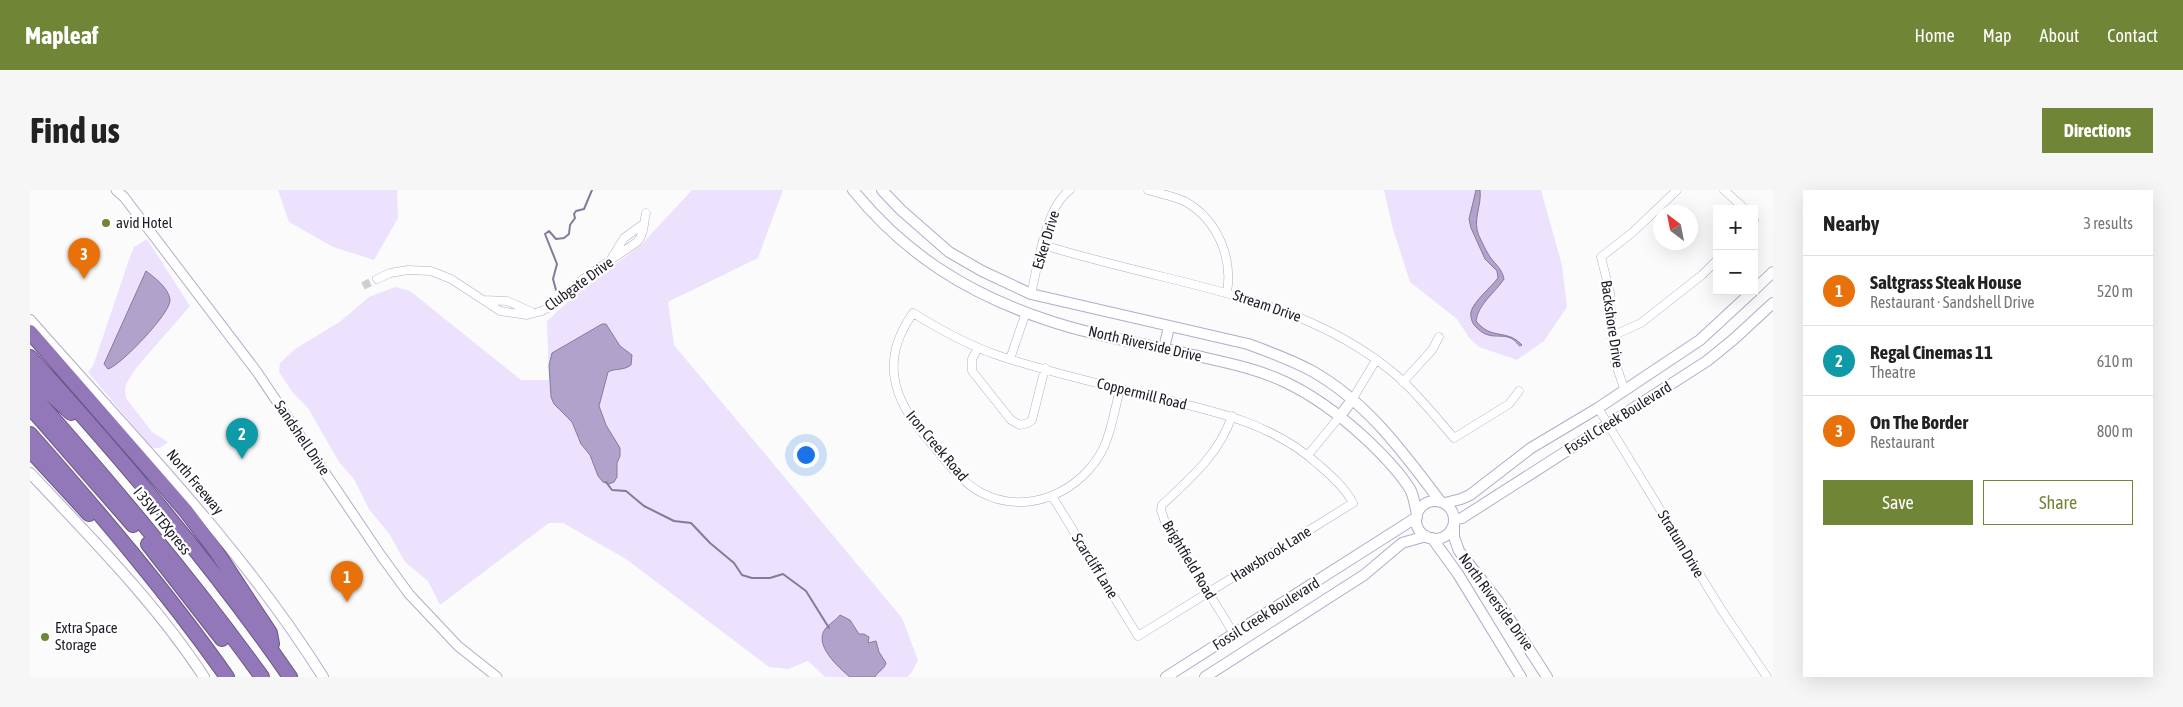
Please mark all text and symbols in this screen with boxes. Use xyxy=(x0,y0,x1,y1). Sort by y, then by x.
text: Mapleaf xyxy=(25,22,98,49)
text: Home xyxy=(1915,25,1955,46)
text: Map xyxy=(1983,25,2012,46)
text: About xyxy=(2040,25,2079,46)
text: Contact xyxy=(2107,25,2158,46)
button: Directions xyxy=(2042,108,2153,153)
text: Find us xyxy=(30,110,120,150)
north arrow xyxy=(1653,205,1698,250)
map controls xyxy=(1713,205,1758,295)
button: + xyxy=(1713,205,1758,250)
street label: Esker Drive xyxy=(1029,208,1063,271)
text: Nearby xyxy=(1823,211,1879,235)
place label: avid Hotel xyxy=(116,214,173,231)
text: 3 results xyxy=(2083,214,2133,232)
marker: avid Hotel xyxy=(100,217,112,229)
pin: 3 xyxy=(68,238,100,279)
button: − xyxy=(1713,250,1758,295)
street label: Clubgate Drive xyxy=(541,253,616,314)
text: Saltgrass Steak House xyxy=(1870,271,2022,293)
street label: Backshore Drive xyxy=(1598,279,1627,369)
text: 1 xyxy=(1835,282,1843,300)
text: 520 m xyxy=(2097,282,2133,300)
street label: Stream Drive xyxy=(1231,286,1304,325)
text: Restaurant · Sandshell Drive xyxy=(1870,293,2035,311)
street label: North Riverside Drive xyxy=(1087,322,1204,365)
text: Regal Cinemas 11 xyxy=(1870,341,1993,363)
text: 2 xyxy=(1835,352,1843,370)
text: 610 m xyxy=(2097,352,2133,370)
text: Theatre xyxy=(1870,363,1916,381)
street label: Coppermill Road xyxy=(1095,374,1189,413)
street label: Fossil Creek Boulevard xyxy=(1561,378,1674,457)
street label: Sandshell Drive xyxy=(271,397,334,478)
street label: Iron Creek Road xyxy=(903,407,972,484)
text: On The Border xyxy=(1870,411,1968,433)
pin: 2 xyxy=(226,418,258,459)
text: 3 xyxy=(1835,422,1843,440)
text: 800 m xyxy=(2097,422,2133,440)
text: Restaurant xyxy=(1870,433,1935,451)
your location xyxy=(793,442,819,468)
street label: North Freeway xyxy=(163,446,227,518)
button: Save xyxy=(1823,480,1973,525)
button: Share xyxy=(1983,480,2133,525)
street label: I 35W TEXpress xyxy=(130,484,195,558)
street label: Stratum Drive xyxy=(1655,507,1708,581)
street label: Brightfield Road xyxy=(1159,517,1220,602)
street label: Hawsbrook Lane xyxy=(1228,522,1314,585)
street label: Scarcliff Lane xyxy=(1069,530,1122,601)
street label: North Riverside Drive xyxy=(1455,550,1537,654)
pin: 1 xyxy=(331,561,363,602)
street label: Fossil Creek Boulevard xyxy=(1209,574,1322,653)
place label: Extra Space Storage xyxy=(55,619,118,653)
marker: Extra Space Storage xyxy=(39,631,51,643)

